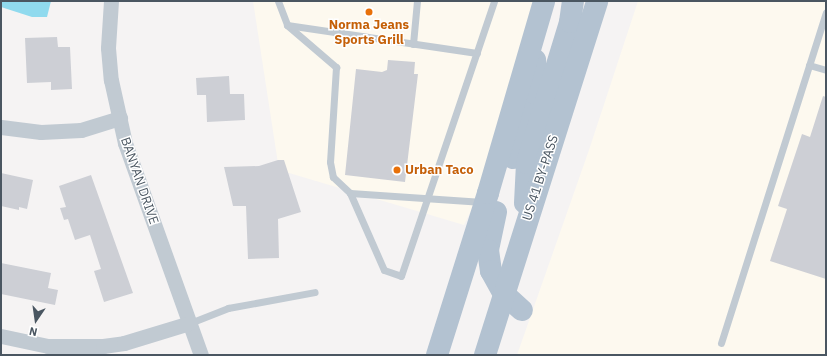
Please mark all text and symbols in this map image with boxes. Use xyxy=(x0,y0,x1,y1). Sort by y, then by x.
marker: Norma Jeans Sports Grill xyxy=(364,7,374,17)
place label: Norma Jeans Sports Grill xyxy=(329,18,409,49)
street label: US 41 BY-PASS xyxy=(520,133,562,223)
street label: BANYAN DRIVE xyxy=(117,135,161,227)
place label: Urban Taco xyxy=(405,162,473,178)
marker: Urban Taco xyxy=(392,165,402,175)
north arrow xyxy=(16,300,56,340)
text: N xyxy=(28,324,39,339)

